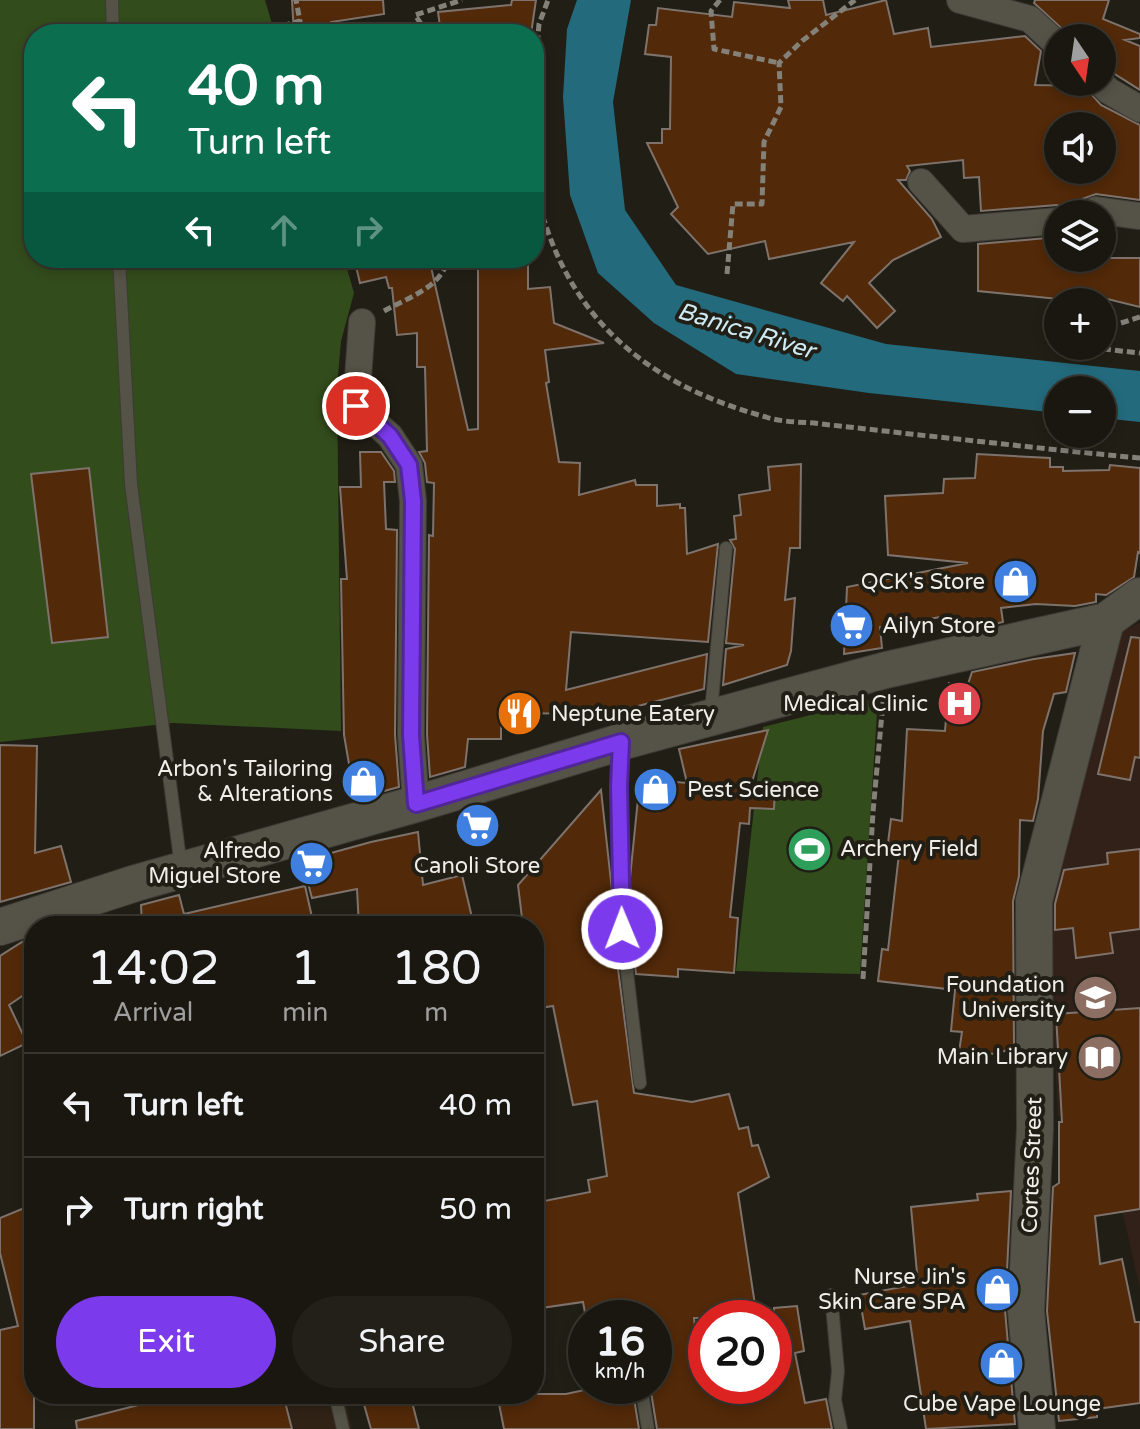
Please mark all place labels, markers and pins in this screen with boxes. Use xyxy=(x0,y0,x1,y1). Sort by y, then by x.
pin xyxy=(322,372,390,440)
shop icon: QCK's Store xyxy=(992,558,1040,606)
place label: QCK's Store xyxy=(861,569,985,595)
supermarket icon: Ailyn Store xyxy=(827,602,875,650)
place label: Ailyn Store xyxy=(882,613,995,639)
hospital icon: Medical Clinic xyxy=(935,680,983,728)
restaurant icon: Neptune Eatery xyxy=(496,690,544,738)
place label: Medical Clinic xyxy=(783,691,928,717)
place label: Neptune Eatery xyxy=(551,701,715,727)
place label: Arbon's Tailoring & Alterations xyxy=(157,756,333,807)
shop icon: Arbon's Tailoring & Alterations xyxy=(340,758,388,806)
shop icon: Pest Science xyxy=(632,766,680,814)
place label: Pest Science xyxy=(687,777,819,803)
supermarket icon: Canoli Store xyxy=(453,801,501,849)
sports icon: Archery Field xyxy=(785,825,833,873)
place label: Archery Field xyxy=(840,836,978,862)
place label: Alfredo Miguel Store xyxy=(148,838,281,889)
supermarket icon: Alfredo Miguel Store xyxy=(288,840,336,888)
place label: Canoli Store xyxy=(414,853,540,879)
place label: Foundation University xyxy=(946,972,1065,1023)
school or university icon: Foundation University xyxy=(1072,974,1120,1022)
library icon: Main Library xyxy=(1075,1033,1123,1081)
place label: Main Library xyxy=(937,1044,1068,1070)
place label: Nurse Jin's Skin Care SPA xyxy=(818,1264,966,1315)
shop icon: Nurse Jin's Skin Care SPA xyxy=(973,1266,1021,1314)
shop icon: Cube Vape Lounge xyxy=(978,1339,1026,1387)
place label: Cube Vape Lounge xyxy=(903,1391,1101,1417)

